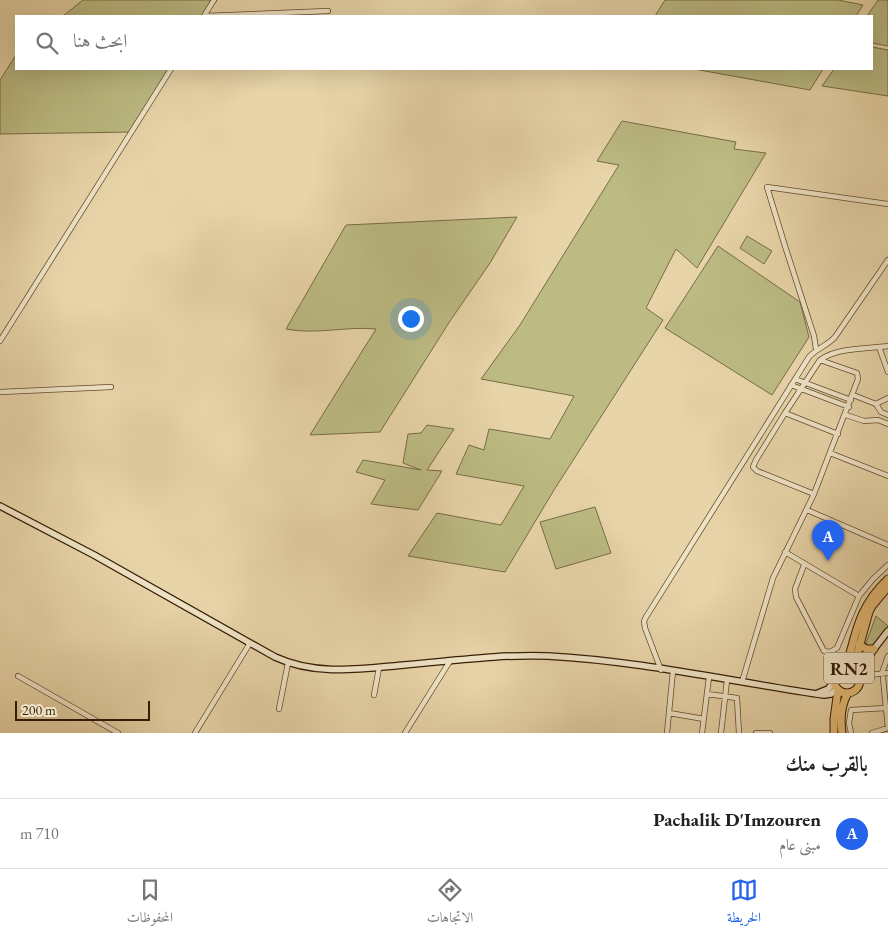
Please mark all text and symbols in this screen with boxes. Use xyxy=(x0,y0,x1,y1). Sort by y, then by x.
search box xyxy=(15,15,873,70)
text: ابحث هنا xyxy=(73,28,127,53)
icon: search xyxy=(33,29,61,57)
your location xyxy=(398,306,424,332)
pin: A xyxy=(812,520,844,561)
road number: RN2 xyxy=(824,652,874,684)
scale bar xyxy=(15,698,150,721)
text: 200 m xyxy=(22,701,56,719)
text: بالقرب منك xyxy=(785,750,868,777)
text: Pachalik D'Imzouren xyxy=(653,807,821,832)
text: 710 m xyxy=(20,823,59,844)
text: A xyxy=(846,823,858,844)
text: مبنى عام xyxy=(779,834,821,855)
tab: المحفوظات xyxy=(127,876,173,931)
tab: الاتجاهات xyxy=(427,876,473,931)
tab: الخريطة xyxy=(727,876,761,931)

